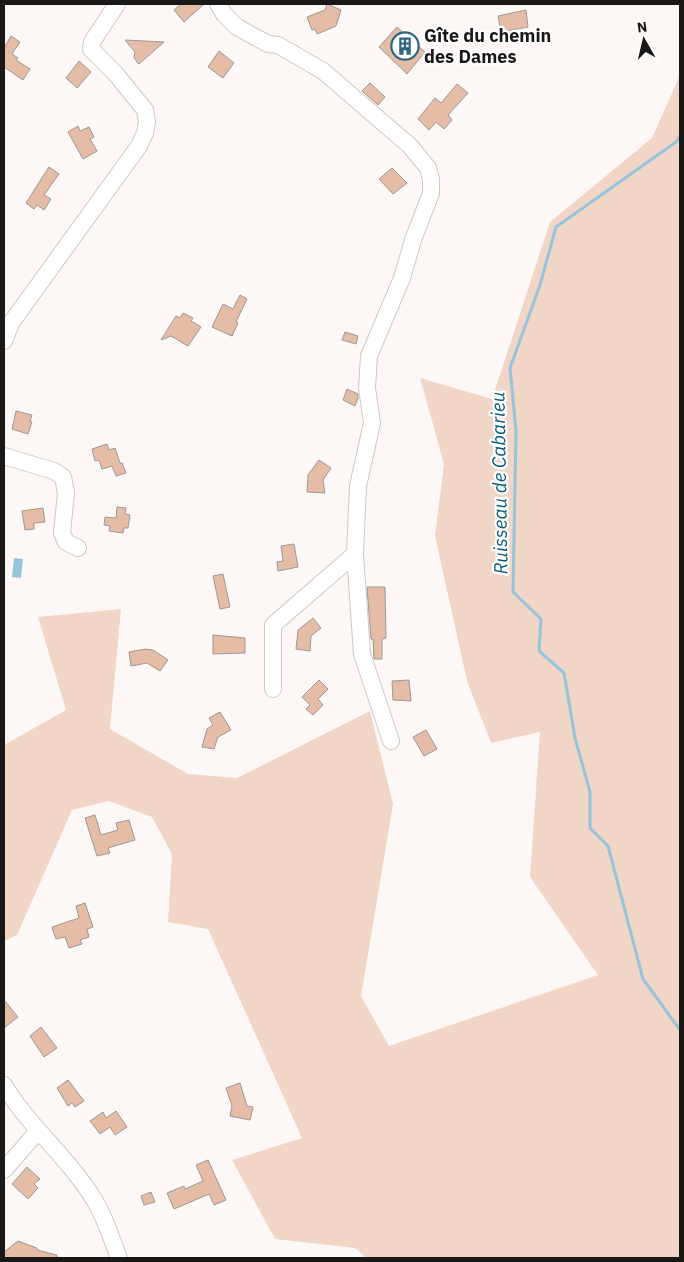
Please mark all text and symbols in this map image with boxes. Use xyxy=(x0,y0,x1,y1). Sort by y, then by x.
north arrow xyxy=(619,15,669,65)
text: N xyxy=(636,18,648,37)
place label: Gîte du chemin des Dames xyxy=(424,24,551,68)
building icon: Gîte du chemin des Dames xyxy=(390,31,420,61)
water label: Ruisseau de Cabarieu xyxy=(485,391,513,575)

